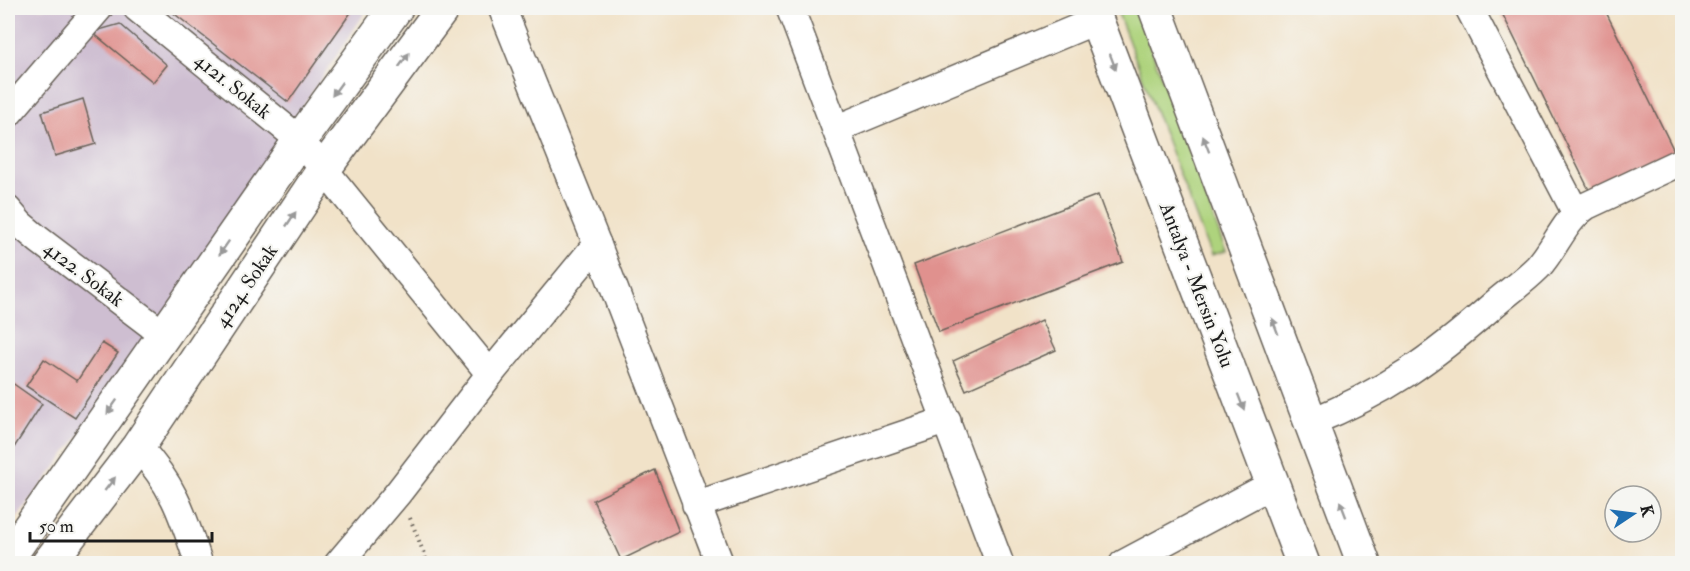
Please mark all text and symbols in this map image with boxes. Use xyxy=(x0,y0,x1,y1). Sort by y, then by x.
street label: 4121. Sokak xyxy=(190,48,277,125)
one-way arrow xyxy=(398,53,410,69)
one-way arrow xyxy=(1109,53,1118,71)
one-way arrow xyxy=(332,81,344,96)
one-way arrow xyxy=(1201,134,1211,152)
street label: Antalya - Mersin Yolu xyxy=(1154,198,1240,371)
one-way arrow xyxy=(285,211,296,227)
street label: 4122. Sokak xyxy=(39,236,129,313)
street label: 4124. Sokak xyxy=(209,239,283,332)
one-way arrow xyxy=(218,239,230,255)
one-way arrow xyxy=(1269,317,1279,335)
one-way arrow xyxy=(1237,393,1247,411)
one-way arrow xyxy=(106,399,118,415)
one-way arrow xyxy=(103,476,116,492)
north arrow xyxy=(1603,484,1663,544)
one-way arrow xyxy=(1338,500,1348,518)
text: K xyxy=(1636,503,1658,519)
scale bar xyxy=(30,505,212,543)
text: 50 m xyxy=(39,515,74,538)

